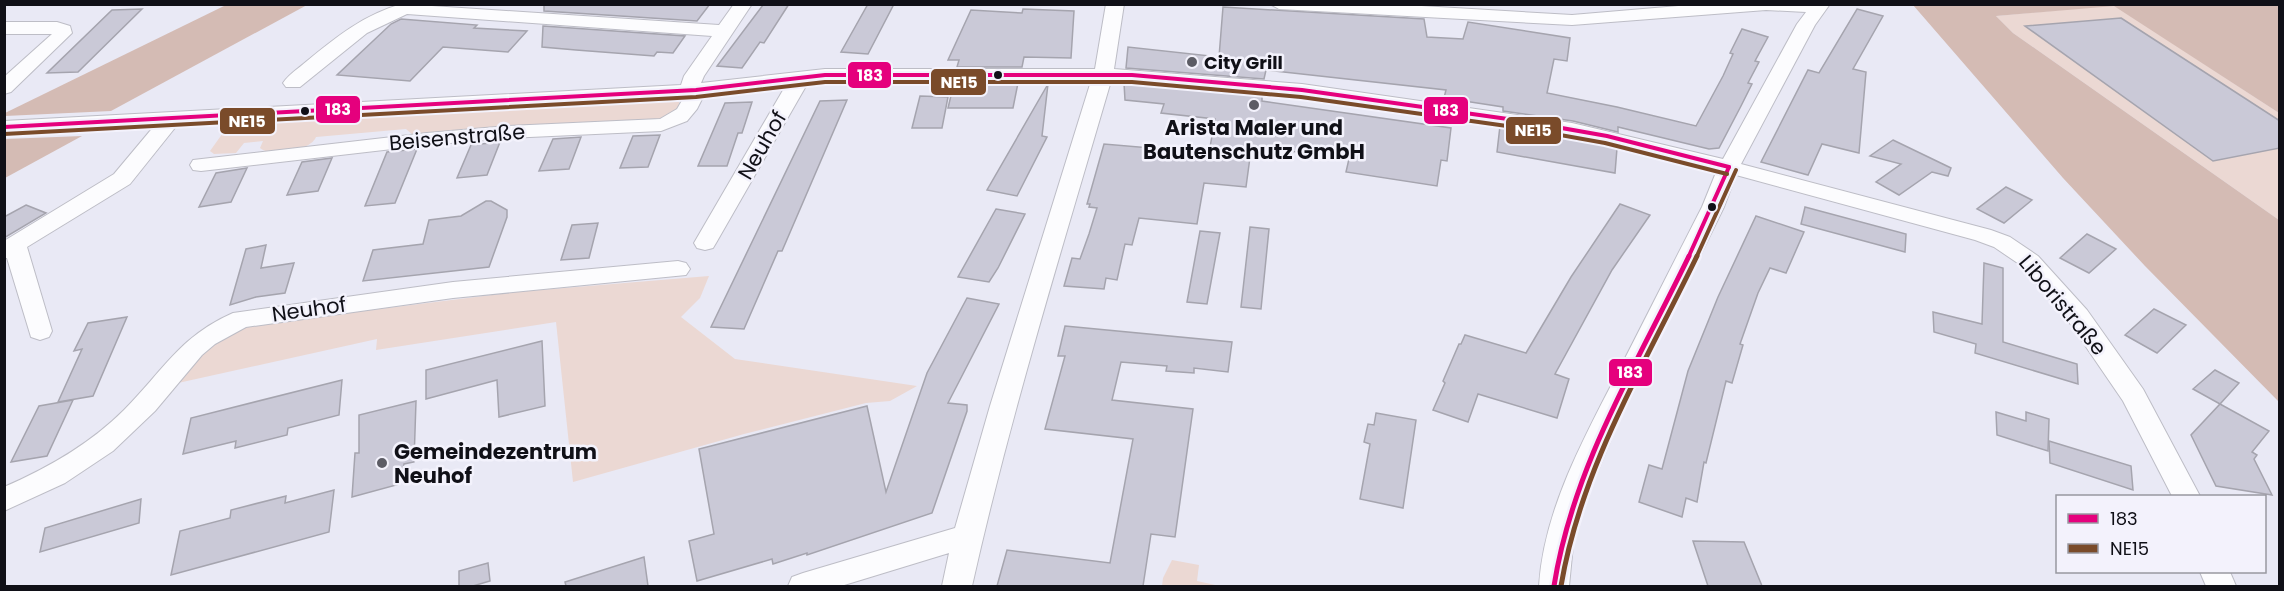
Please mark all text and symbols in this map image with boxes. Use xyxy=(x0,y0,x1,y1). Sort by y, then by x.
place label: City Grill xyxy=(1204,50,1283,75)
marker: City Grill xyxy=(1185,55,1199,69)
line badge: 183 xyxy=(847,61,892,89)
text: 183 xyxy=(857,64,883,87)
line badge: NE15 xyxy=(930,68,987,96)
unlabelled marker xyxy=(992,69,1004,81)
text: NE15 xyxy=(940,71,978,94)
line badge: 183 xyxy=(315,95,361,124)
line badge: 183 xyxy=(1423,96,1469,125)
text: 183 xyxy=(325,98,351,121)
marker: Arista Maler und Bautenschutz GmbH xyxy=(1247,98,1261,112)
text: 183 xyxy=(1433,99,1459,122)
unlabelled marker xyxy=(299,105,311,117)
street label: Neuhof xyxy=(731,105,793,185)
line badge: NE15 xyxy=(219,107,276,135)
text: NE15 xyxy=(228,110,266,133)
place label: Arista Maler und Bautenschutz GmbH xyxy=(1143,113,1365,166)
line badge: NE15 xyxy=(1505,116,1562,145)
street label: Beisenstraße xyxy=(388,117,526,157)
text: NE15 xyxy=(1514,119,1552,142)
unlabelled marker xyxy=(1706,201,1718,213)
street label: Liboristraße xyxy=(2012,249,2114,361)
street label: Neuhof xyxy=(270,289,348,329)
line badge: 183 xyxy=(1608,358,1653,387)
text: 183 xyxy=(1617,361,1643,384)
place label: Gemeindezentrum Neuhof xyxy=(394,437,597,490)
marker: Gemeindezentrum Neuhof xyxy=(375,456,389,470)
legend xyxy=(2056,495,2266,573)
text: 183 xyxy=(2110,506,2138,531)
text: NE15 xyxy=(2110,536,2149,561)

